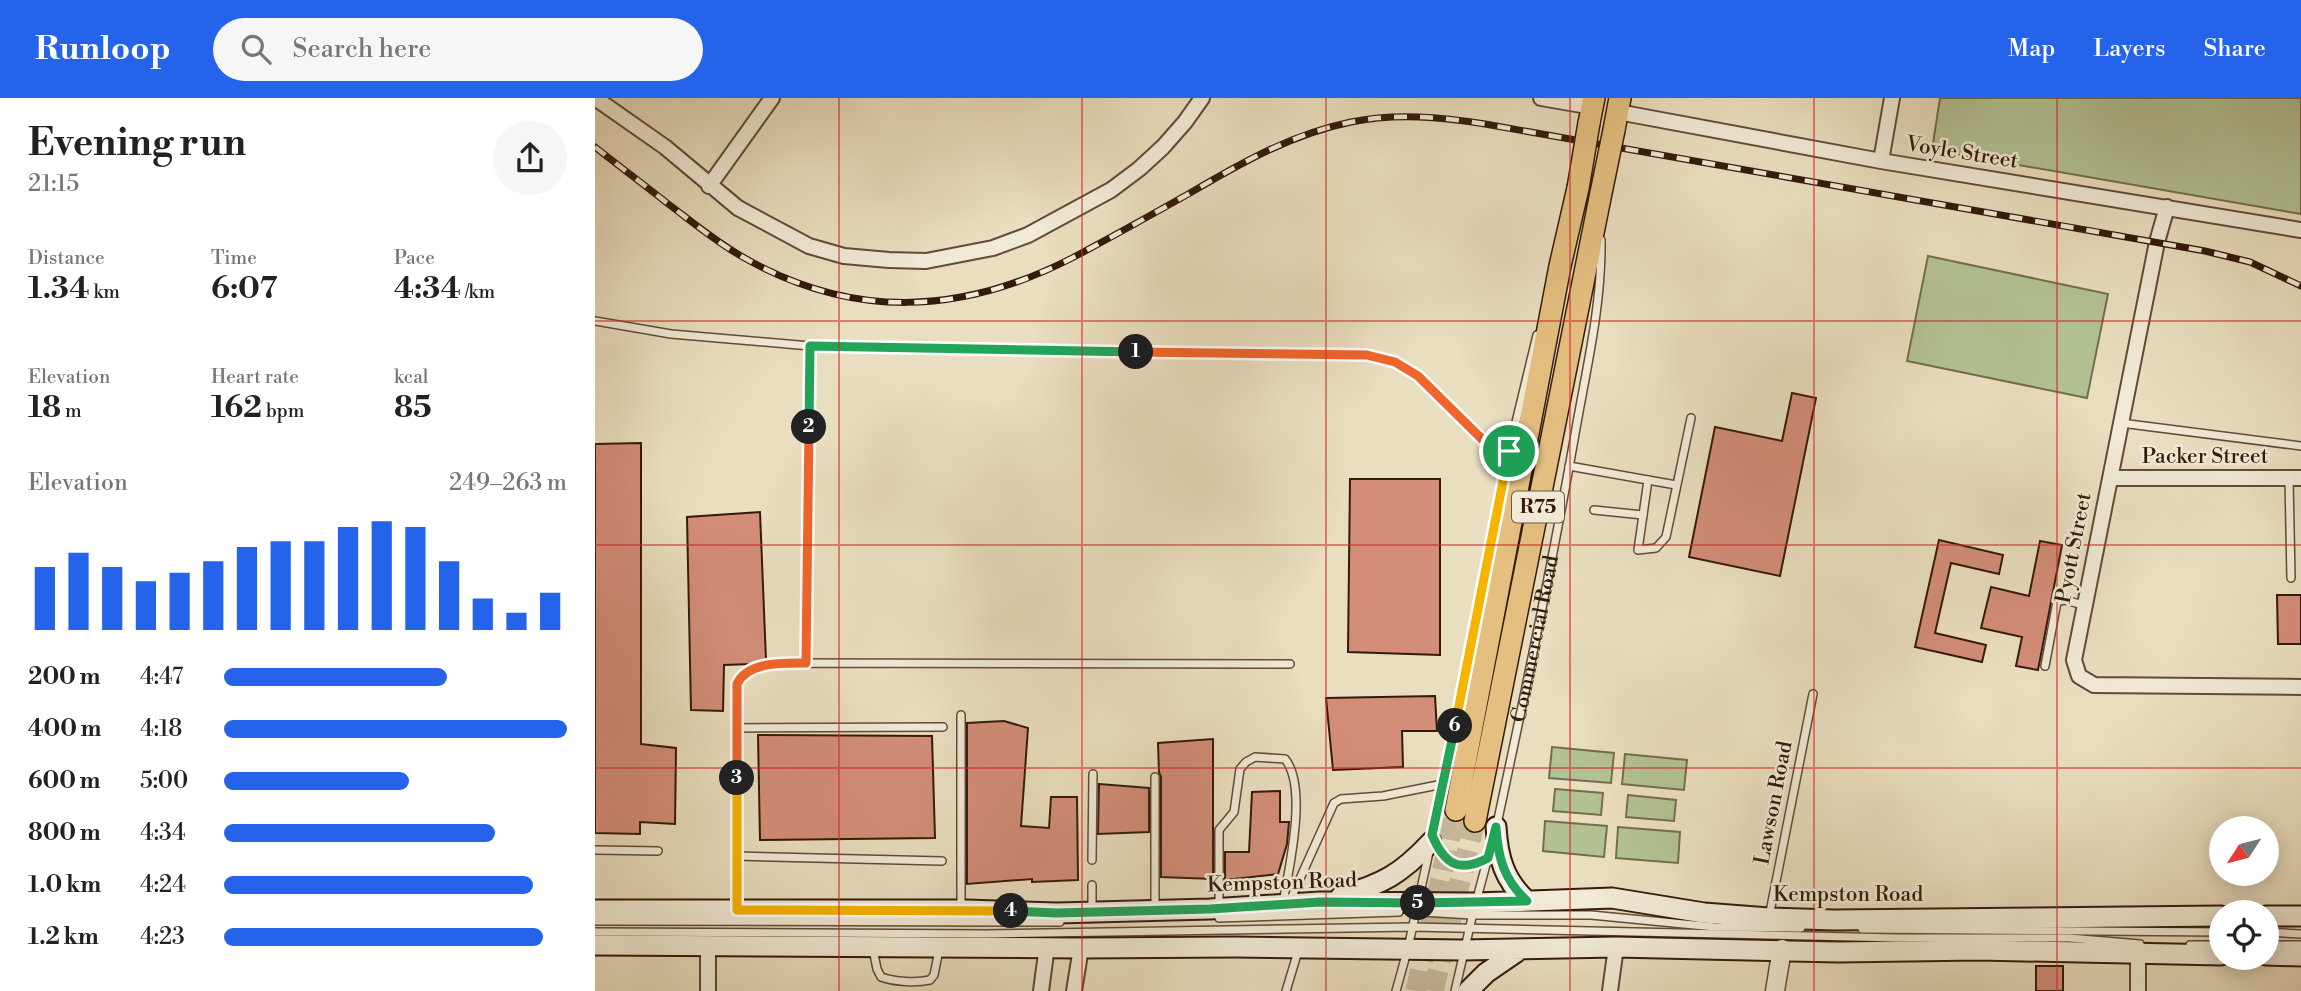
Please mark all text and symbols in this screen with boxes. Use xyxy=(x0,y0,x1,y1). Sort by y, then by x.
search box xyxy=(213,18,703,81)
text: Runloop xyxy=(35,29,171,70)
icon: search xyxy=(237,30,275,68)
text: Search here xyxy=(293,33,431,65)
text: Map xyxy=(2008,34,2055,64)
text: Layers xyxy=(2093,34,2165,64)
text: Share xyxy=(2203,34,2266,64)
text: Evening run xyxy=(28,120,246,167)
button: share xyxy=(493,121,567,195)
street label: Voyle Street xyxy=(1903,131,2020,175)
text: 21:15 xyxy=(28,170,79,198)
text: Distance xyxy=(28,246,105,270)
text: Time xyxy=(211,246,257,270)
text: Pace xyxy=(394,246,435,270)
text: 1.34 xyxy=(28,270,90,308)
text: 6:07 xyxy=(211,270,277,308)
text: 4:34 xyxy=(394,270,461,308)
text: km xyxy=(90,280,120,304)
text: /km xyxy=(461,280,495,304)
pin: 1 xyxy=(1119,334,1153,370)
text: 1 xyxy=(1131,339,1140,363)
text: Elevation xyxy=(28,365,110,389)
text: Heart rate xyxy=(211,365,299,389)
text: kcal xyxy=(394,365,428,389)
text: 18 xyxy=(28,389,61,427)
text: 162 xyxy=(211,389,262,427)
text: 85 xyxy=(394,389,432,427)
text: m xyxy=(61,399,82,423)
text: bpm xyxy=(262,399,304,423)
pin: 2 xyxy=(791,410,827,444)
text: 2 xyxy=(803,414,814,438)
pin xyxy=(1479,421,1539,481)
icon: arrive xyxy=(1490,432,1528,470)
street label: Packer Street xyxy=(2142,444,2269,470)
text: Elevation xyxy=(28,469,128,497)
text: 249–263 m xyxy=(449,469,567,497)
street label: Pyott Street xyxy=(2051,490,2098,606)
road number: R75 xyxy=(1512,492,1564,522)
street label: Commercial Road xyxy=(1506,553,1565,725)
text: 200 m xyxy=(28,663,100,691)
text: 4:47 xyxy=(140,663,183,691)
pin: 6 xyxy=(1437,708,1473,744)
text: 6 xyxy=(1449,713,1460,737)
text: 400 m xyxy=(28,715,101,743)
text: 4:18 xyxy=(140,715,182,743)
street label: Lawson Road xyxy=(1749,739,1799,867)
pin: 3 xyxy=(719,760,755,796)
text: 3 xyxy=(731,765,742,789)
text: 600 m xyxy=(28,767,101,795)
text: 5:00 xyxy=(140,767,188,795)
north arrow xyxy=(2209,816,2279,886)
map controls xyxy=(2209,816,2279,970)
text: 800 m xyxy=(28,819,101,847)
text: 4:34 xyxy=(140,819,186,847)
street label: Kempston Road xyxy=(1207,867,1358,899)
text: 1.0 km xyxy=(28,871,101,899)
text: 4:24 xyxy=(140,871,186,899)
street label: Kempston Road xyxy=(1773,882,1923,908)
pin: 5 xyxy=(1401,886,1435,920)
text: 5 xyxy=(1412,890,1423,914)
pin: 4 xyxy=(993,894,1029,928)
text: 4 xyxy=(1004,898,1017,922)
button: locate xyxy=(2209,900,2279,970)
text: 1.2 km xyxy=(28,923,99,951)
text: 4:23 xyxy=(140,923,185,951)

